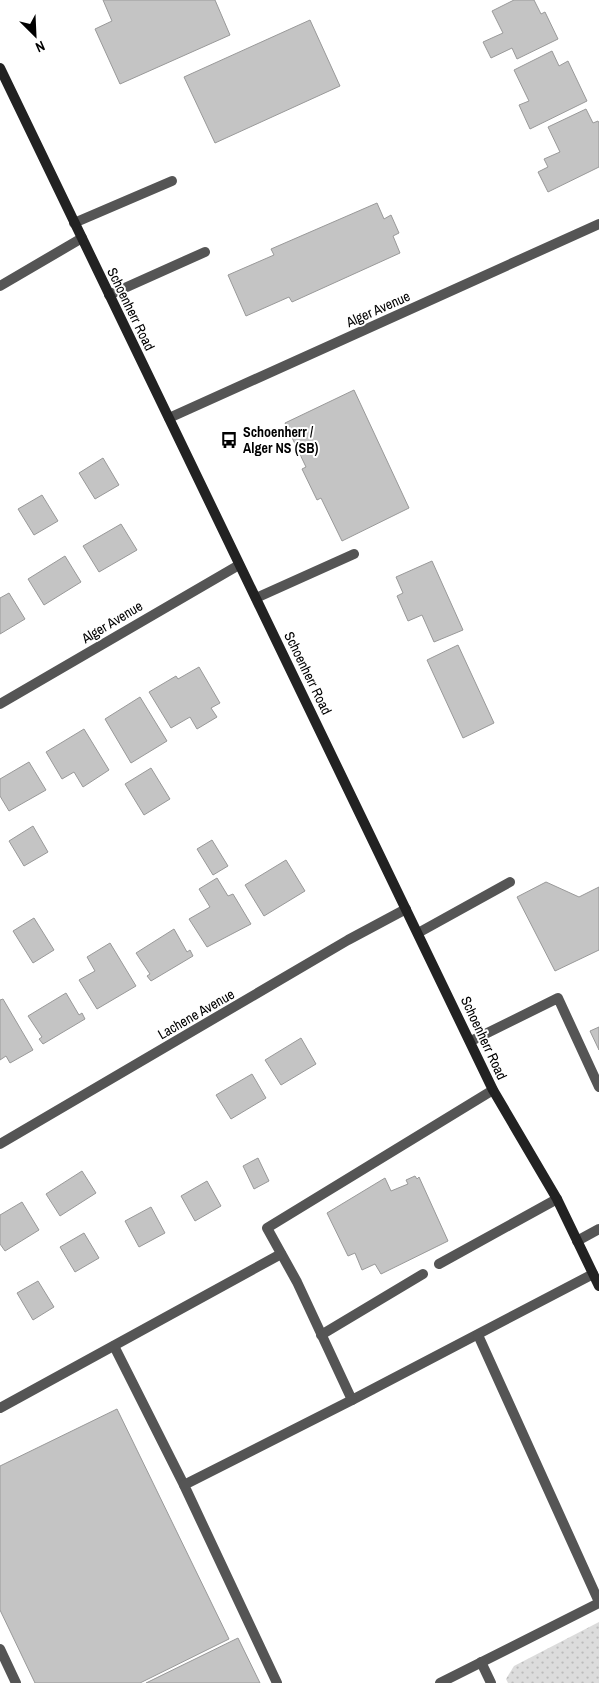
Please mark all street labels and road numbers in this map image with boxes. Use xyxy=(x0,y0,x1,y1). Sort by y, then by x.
street label: Schoenherr Road xyxy=(103,265,159,353)
street label: Alger Avenue xyxy=(342,287,413,331)
street label: Alger Avenue xyxy=(77,597,146,648)
street label: Schoenherr Road xyxy=(280,629,336,717)
street label: Lachene Avenue xyxy=(155,985,237,1043)
street label: Schoenherr Road xyxy=(457,993,511,1083)

